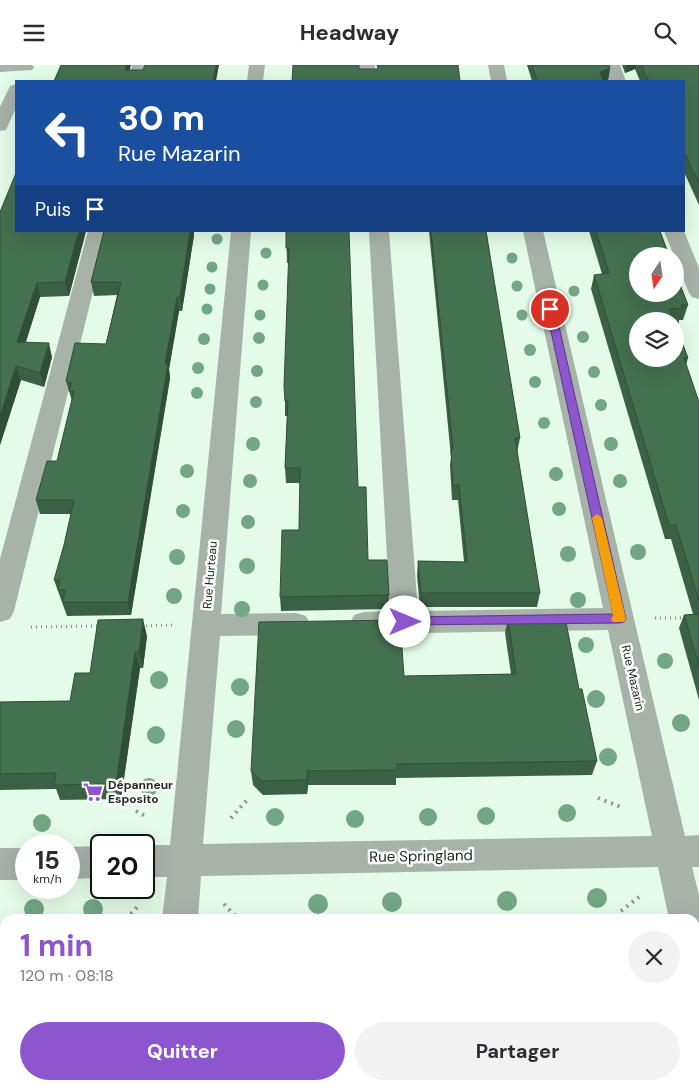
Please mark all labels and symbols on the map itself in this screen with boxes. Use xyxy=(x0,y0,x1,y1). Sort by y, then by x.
north arrow xyxy=(629,247,684,303)
pin xyxy=(529,288,571,330)
street label: Rue Hurteau xyxy=(199,540,221,610)
position arrow xyxy=(378,595,430,647)
street label: Rue Mazarin xyxy=(618,644,648,712)
place label: Dépanneur Esposito xyxy=(108,777,173,807)
supermarket icon: Dépanneur Esposito xyxy=(82,781,104,803)
speed limit sign: 20 xyxy=(90,834,155,899)
street label: Rue Springland xyxy=(369,845,473,867)

